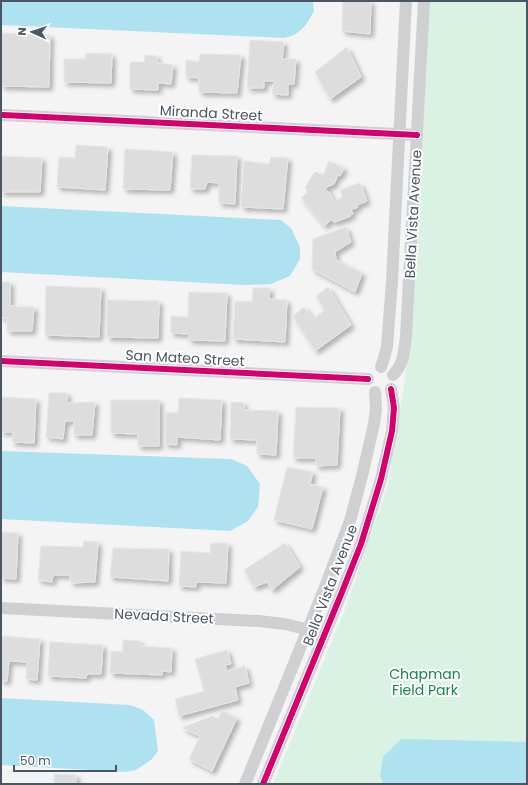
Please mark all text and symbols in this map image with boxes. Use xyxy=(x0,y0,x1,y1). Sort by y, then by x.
north arrow xyxy=(12,12,52,52)
text: N xyxy=(14,27,30,36)
street label: Miranda Street xyxy=(159,100,263,126)
street label: Bella Vista Avenue xyxy=(400,149,426,279)
street label: San Mateo Street xyxy=(125,345,245,371)
street label: Bella Vista Avenue xyxy=(298,521,362,649)
street label: Nevada Street xyxy=(114,603,214,629)
park label: Chapman Field Park xyxy=(389,664,461,700)
scale bar xyxy=(14,747,116,773)
text: 50 m xyxy=(20,752,51,769)

